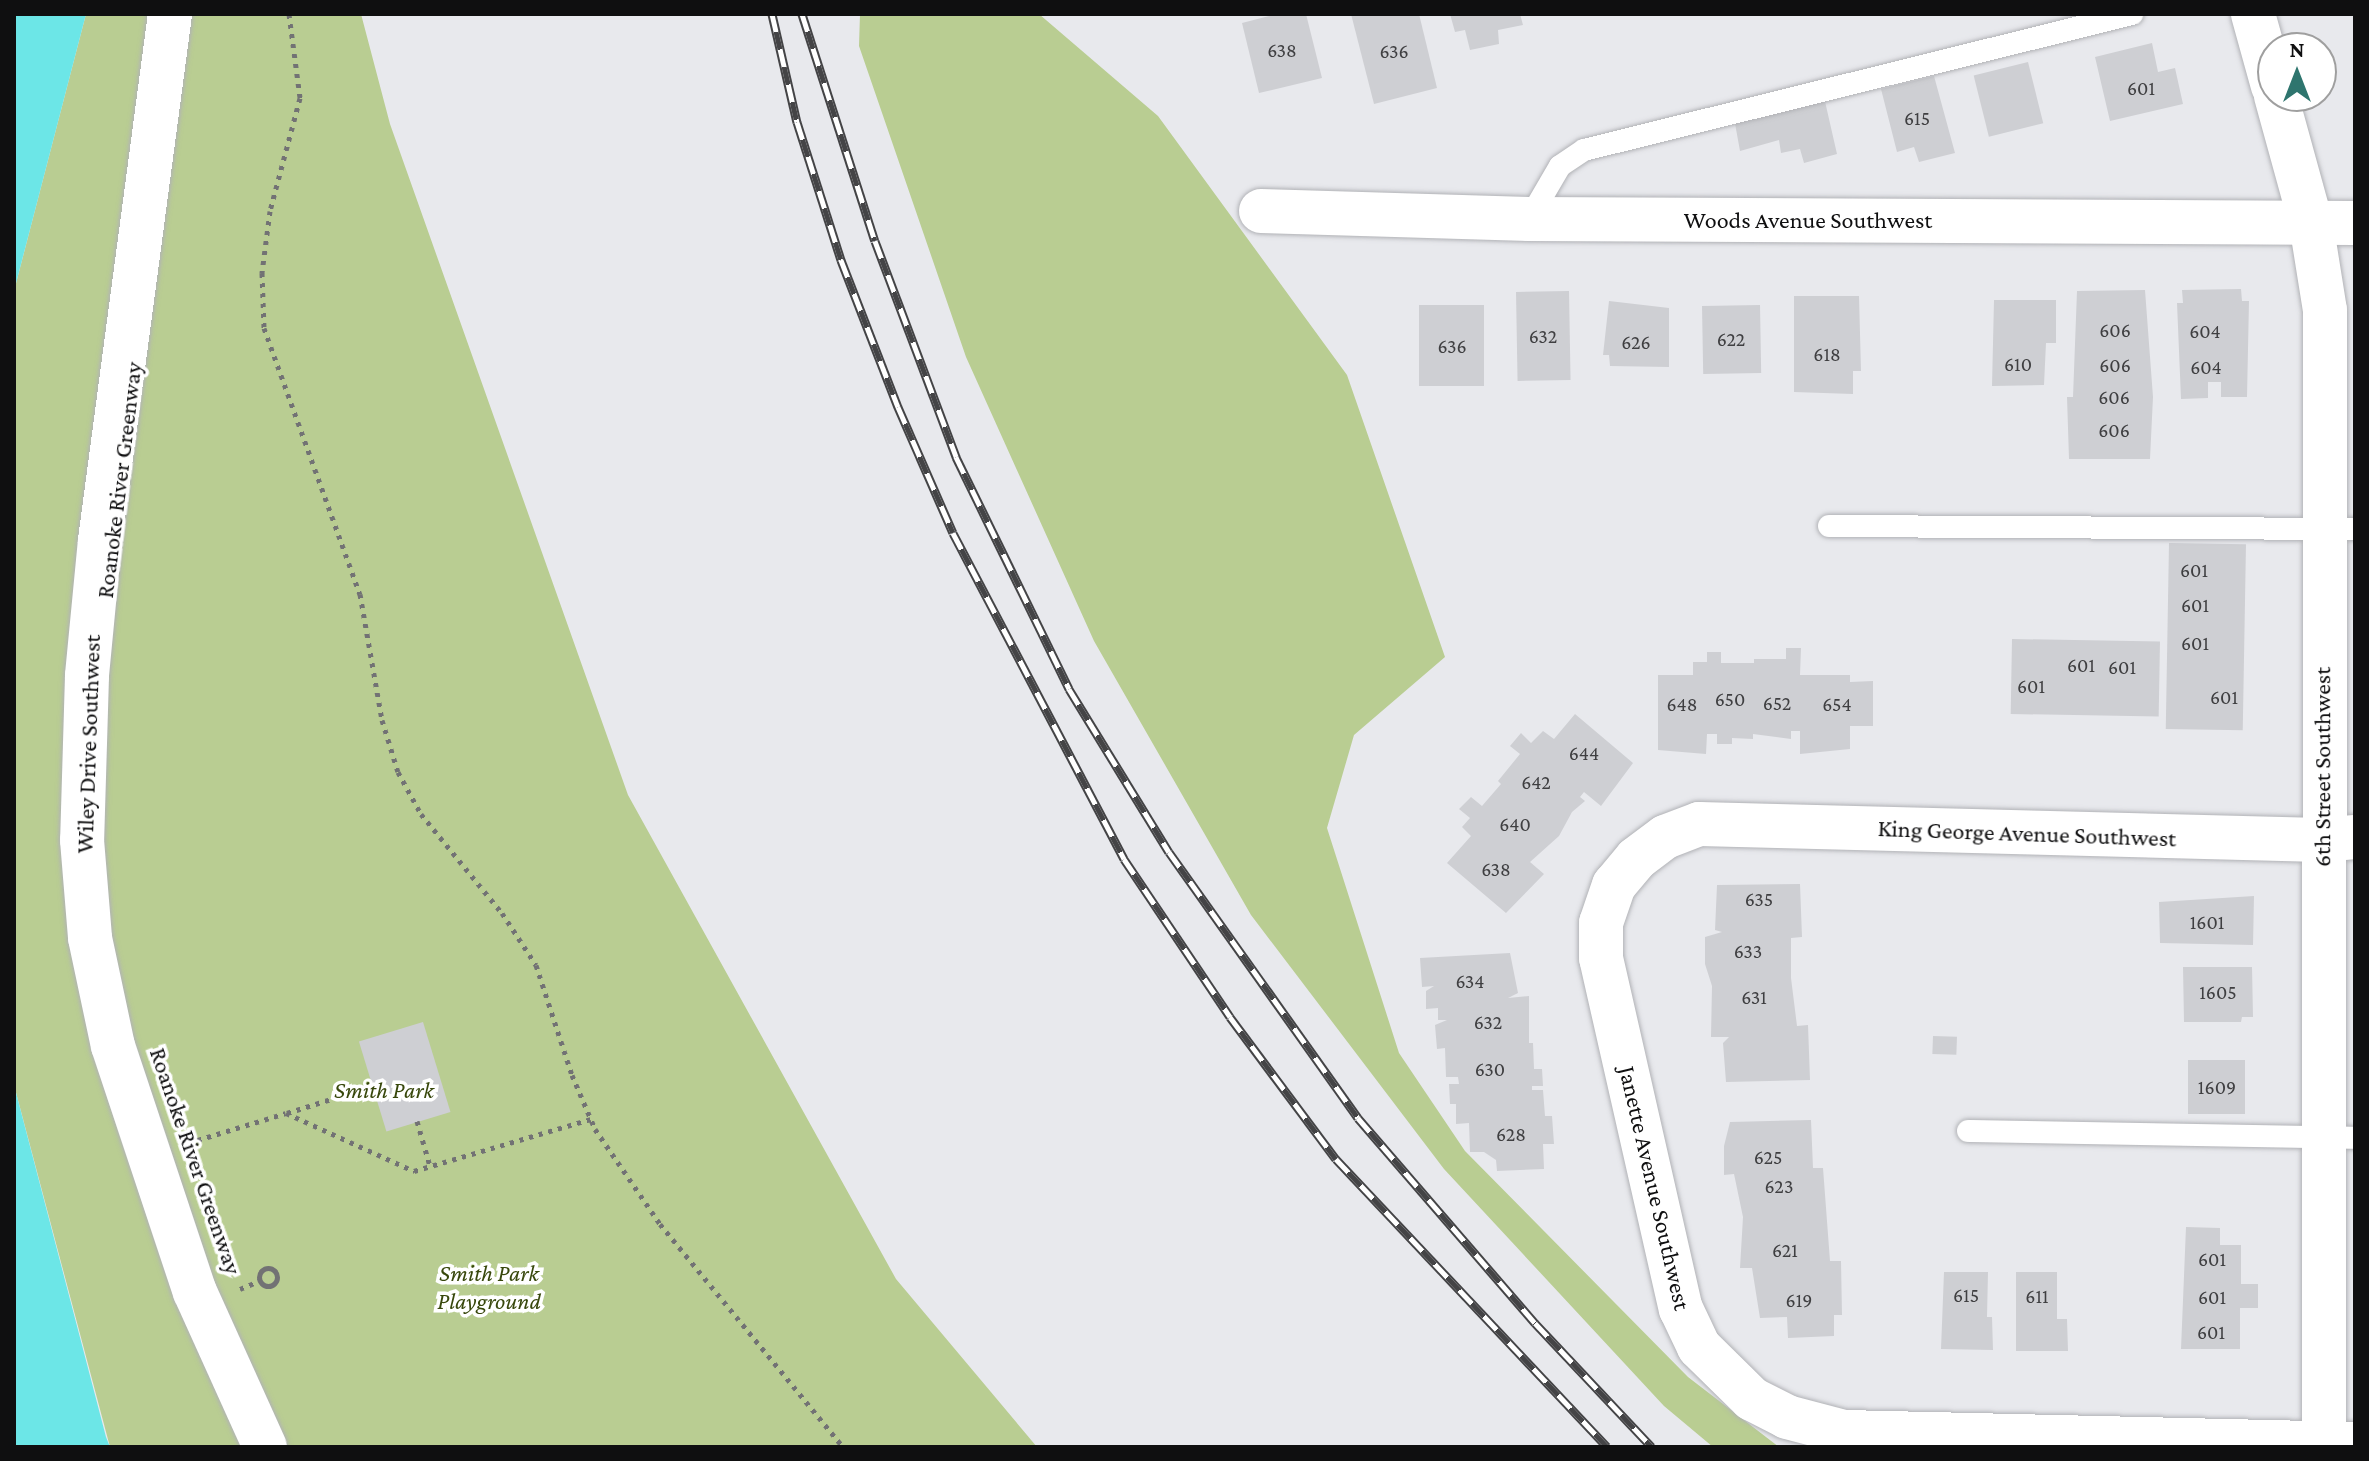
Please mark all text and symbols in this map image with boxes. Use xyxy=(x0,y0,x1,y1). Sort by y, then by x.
north arrow xyxy=(2257,32,2337,112)
text: N xyxy=(2290,37,2305,62)
house number: 638 xyxy=(1267,38,1297,62)
house number: 636 xyxy=(1379,39,1409,63)
house number: 601 xyxy=(2127,76,2155,100)
house number: 615 xyxy=(1904,106,1930,130)
street label: Woods Avenue Southwest xyxy=(1684,206,1932,234)
house number: 606 xyxy=(2099,318,2131,342)
house number: 604 xyxy=(2189,319,2221,343)
house number: 632 xyxy=(1529,324,1557,348)
house number: 622 xyxy=(1717,327,1745,351)
house number: 626 xyxy=(1621,330,1651,354)
house number: 636 xyxy=(1437,334,1467,358)
house number: 618 xyxy=(1813,342,1841,366)
house number: 610 xyxy=(2004,352,2032,376)
house number: 606 xyxy=(2099,353,2131,377)
house number: 604 xyxy=(2190,355,2222,379)
street label: Roanoke River Greenway xyxy=(90,360,148,600)
house number: 606 xyxy=(2098,385,2130,409)
house number: 606 xyxy=(2098,418,2130,442)
house number: 601 xyxy=(2180,558,2208,582)
house number: 601 xyxy=(2181,593,2209,617)
house number: 601 xyxy=(2181,631,2209,655)
street label: Wiley Drive Southwest xyxy=(70,634,106,854)
house number: 601 xyxy=(2067,653,2095,677)
house number: 601 xyxy=(2108,655,2136,679)
street label: 6th Street Southwest xyxy=(2308,667,2336,867)
house number: 601 xyxy=(2017,674,2045,698)
house number: 601 xyxy=(2210,685,2238,709)
house number: 650 xyxy=(1715,687,1745,711)
house number: 652 xyxy=(1763,691,1791,715)
house number: 648 xyxy=(1666,692,1698,716)
house number: 654 xyxy=(1822,692,1852,716)
house number: 644 xyxy=(1569,741,1599,765)
house number: 642 xyxy=(1521,770,1551,794)
house number: 640 xyxy=(1499,812,1531,836)
street label: King George Avenue Southwest xyxy=(1877,813,2177,853)
house number: 638 xyxy=(1481,857,1511,881)
house number: 635 xyxy=(1745,887,1773,911)
house number: 1601 xyxy=(2190,910,2224,934)
house number: 633 xyxy=(1734,939,1762,963)
house number: 634 xyxy=(1455,969,1485,993)
house number: 1605 xyxy=(2199,980,2237,1004)
house number: 631 xyxy=(1741,985,1767,1009)
house number: 632 xyxy=(1474,1010,1502,1034)
street label: Roanoke River Greenway xyxy=(144,1044,248,1278)
house number: 630 xyxy=(1475,1057,1505,1081)
street label: Janette Avenue Southwest xyxy=(1613,1063,1697,1313)
house number: 1609 xyxy=(2198,1075,2236,1099)
park label: Smith Park xyxy=(334,1076,434,1104)
house number: 628 xyxy=(1496,1122,1526,1146)
house number: 625 xyxy=(1754,1145,1782,1169)
house number: 623 xyxy=(1765,1174,1793,1198)
house number: 621 xyxy=(1772,1238,1798,1262)
house number: 601 xyxy=(2198,1247,2226,1271)
park label: Smith Park Playground xyxy=(437,1259,541,1315)
house number: 615 xyxy=(1953,1283,1979,1307)
house number: 611 xyxy=(2025,1284,2049,1308)
house number: 601 xyxy=(2198,1285,2226,1309)
house number: 619 xyxy=(1786,1288,1812,1312)
house number: 601 xyxy=(2197,1320,2225,1344)

